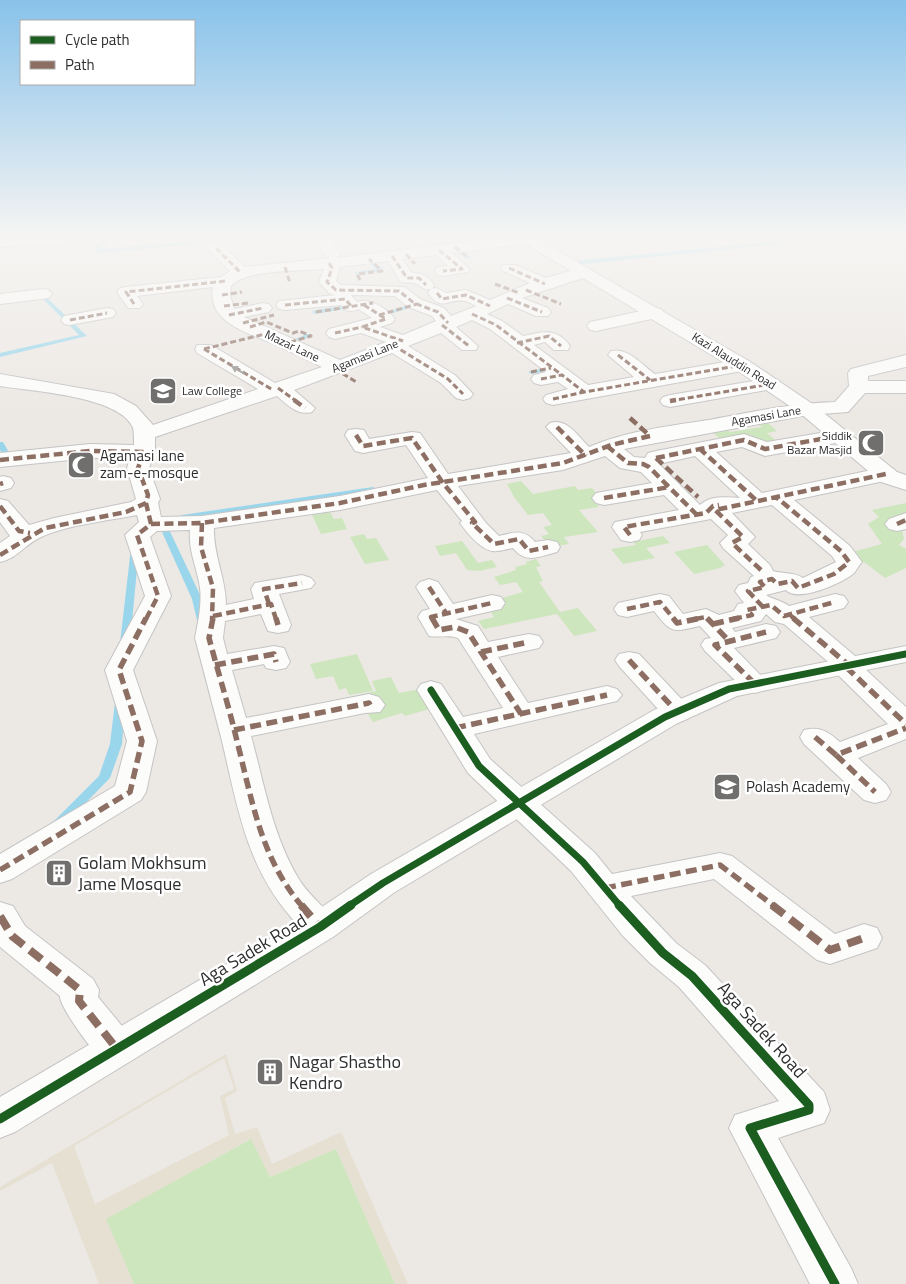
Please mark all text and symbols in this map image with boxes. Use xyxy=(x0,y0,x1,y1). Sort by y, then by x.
legend xyxy=(20,20,195,85)
text: Cycle path xyxy=(65,28,130,51)
text: Path xyxy=(65,53,95,76)
street label: Mazar Lane xyxy=(262,325,323,367)
street label: Kazi Alauddin Road xyxy=(688,327,780,394)
street label: Agamasi Lane xyxy=(329,334,401,378)
one-way arrow xyxy=(232,365,245,374)
school or university icon: Law College xyxy=(148,376,178,406)
place label: Law College xyxy=(182,381,242,400)
street label: Agamasi Lane xyxy=(730,400,802,431)
place label: Siddik Bazar Masjid xyxy=(787,426,852,459)
mosque icon: Siddik Bazar Masjid xyxy=(856,428,886,458)
place label: Agamasi lane zam-e-mosque xyxy=(100,444,198,484)
mosque icon: Agamasi lane zam-e-mosque xyxy=(66,450,96,480)
school or university icon: Polash Academy xyxy=(712,772,742,802)
place label: Polash Academy xyxy=(746,775,850,798)
place label: Golam Mokhsum Jame Mosque xyxy=(78,849,207,897)
building icon: Golam Mokhsum Jame Mosque xyxy=(44,858,74,888)
street label: Aga Sadek Road xyxy=(194,907,312,992)
street label: Aga Sadek Road xyxy=(712,975,813,1084)
place label: Nagar Shastho Kendro xyxy=(289,1048,401,1096)
building icon: Nagar Shastho Kendro xyxy=(255,1057,285,1087)

